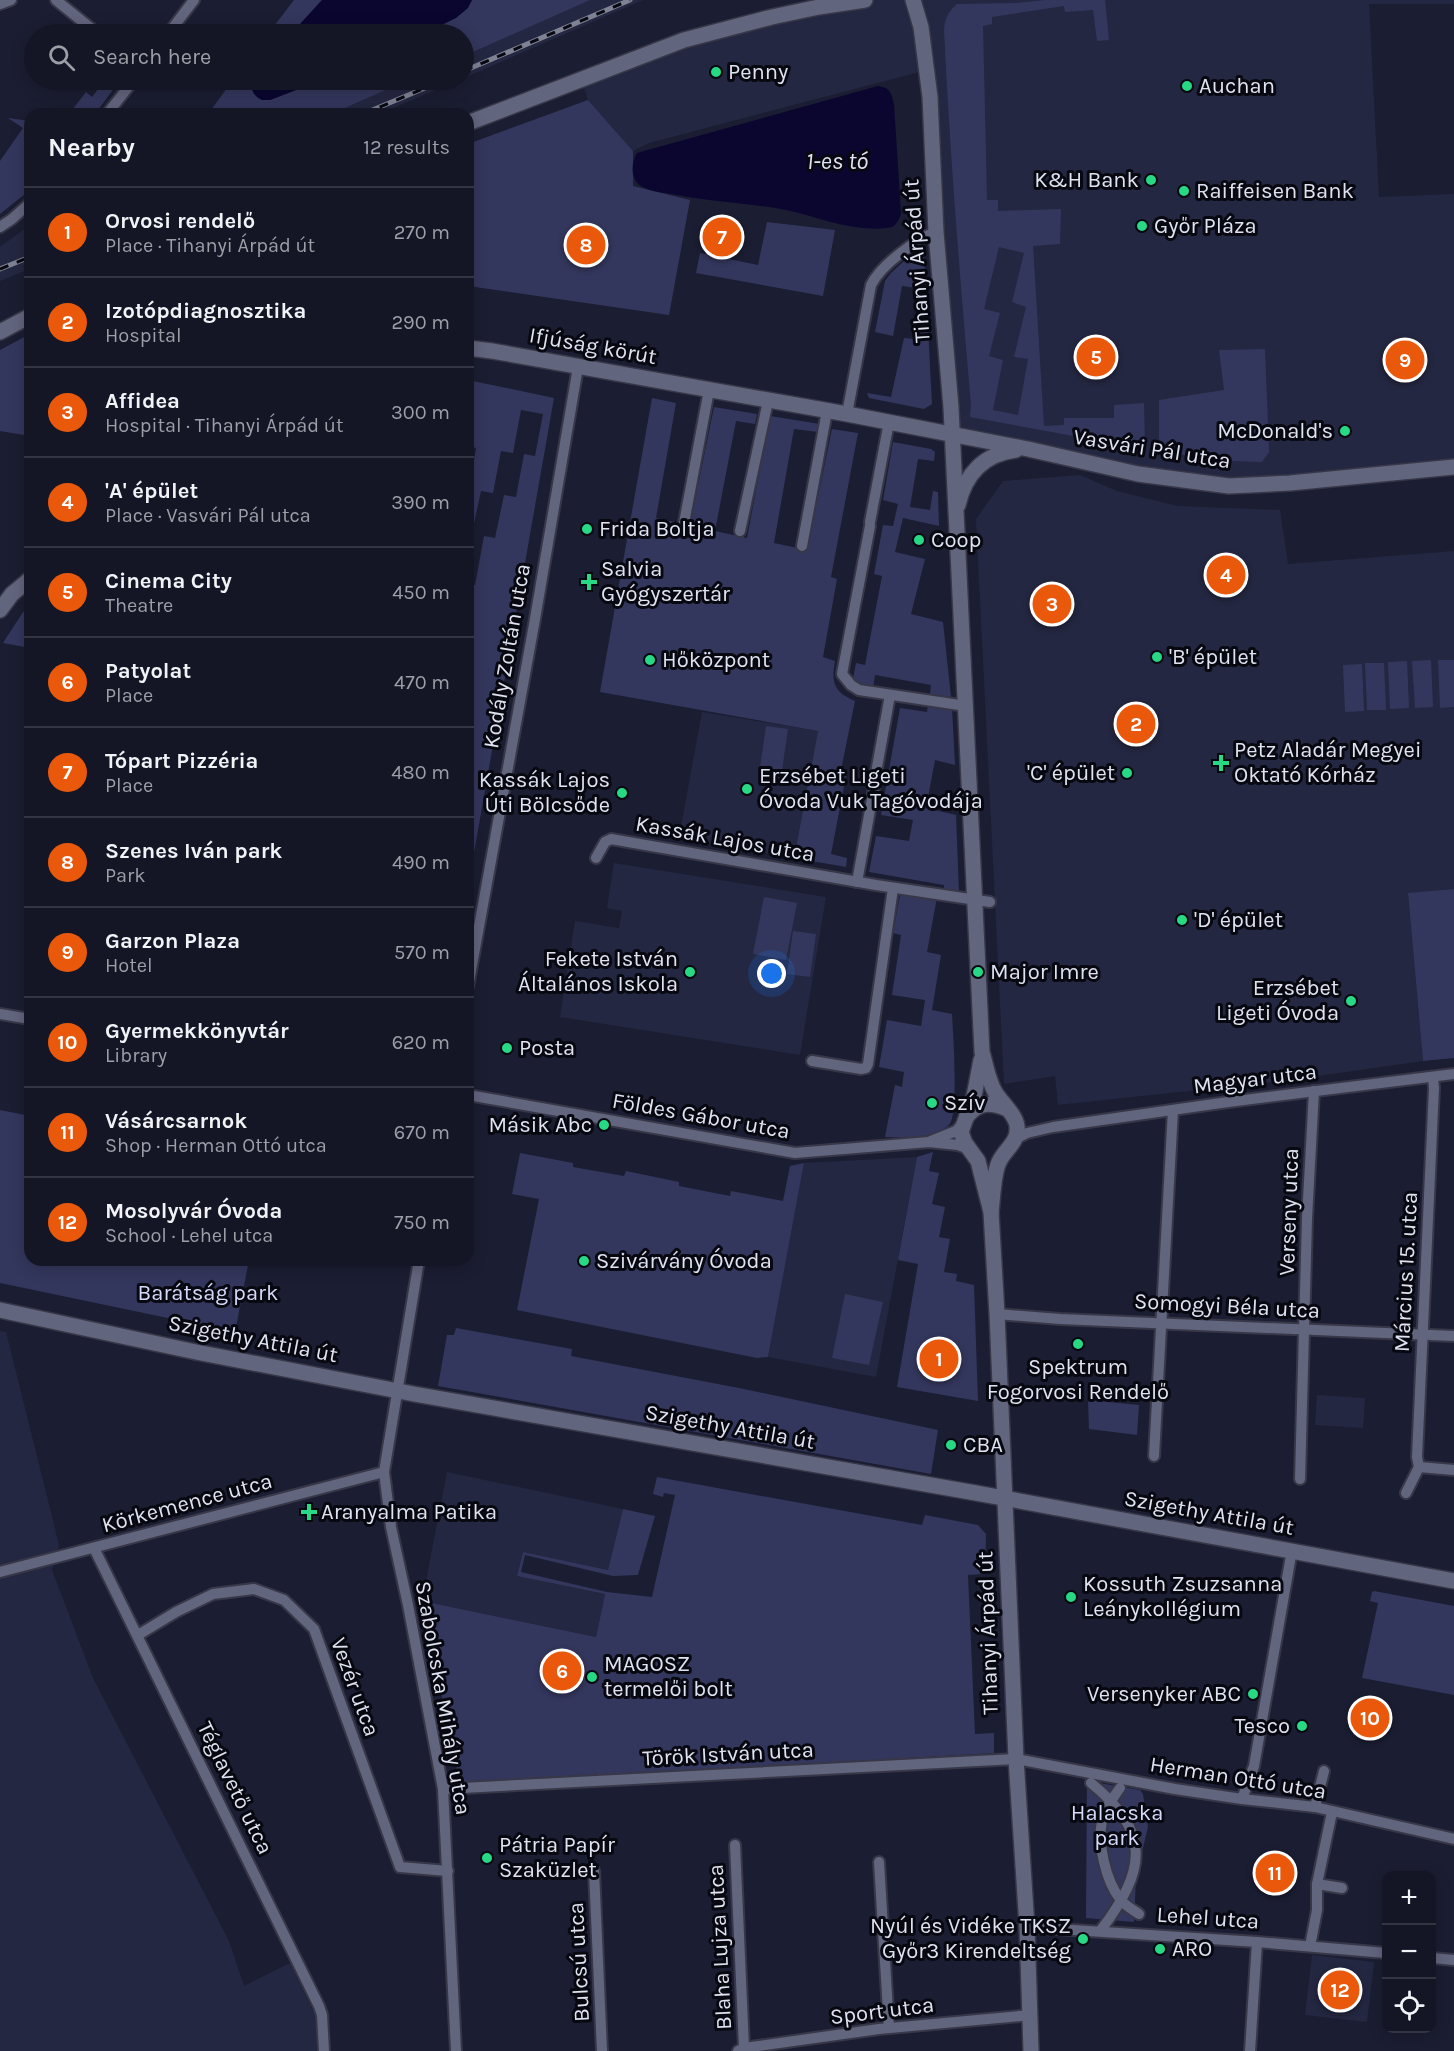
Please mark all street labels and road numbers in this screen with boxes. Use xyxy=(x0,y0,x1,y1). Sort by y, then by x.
street label: Tihanyi Árpád út xyxy=(897,178,936,344)
street label: Ifjúság körút xyxy=(527,322,659,370)
street label: Vasvári Pál utca xyxy=(1071,424,1233,474)
street label: Kodály Zoltán utca xyxy=(478,562,536,750)
street label: Kassák Lajos utca xyxy=(633,810,817,868)
street label: Magyar utca xyxy=(1192,1059,1318,1099)
street label: Földes Gábor utca xyxy=(610,1088,792,1144)
street label: Verseny utca xyxy=(1274,1148,1304,1276)
street label: Március 15. utca xyxy=(1389,1191,1423,1353)
street label: Somogyi Béla utca xyxy=(1133,1288,1321,1324)
street label: Szigethy Attila út xyxy=(166,1310,340,1368)
street label: Szigethy Attila út xyxy=(643,1399,817,1455)
street label: Körkemence utca xyxy=(99,1468,275,1538)
street label: Szigethy Attila út xyxy=(1122,1485,1296,1541)
street label: Tihanyi Árpád út xyxy=(971,1551,1004,1715)
street label: Szabolcska Mihály utca xyxy=(410,1579,476,1817)
street label: Vezér utca xyxy=(325,1634,385,1740)
street label: Téglavető utca xyxy=(192,1717,278,1859)
street label: Török István utca xyxy=(642,1737,814,1771)
street label: Herman Ottó utca xyxy=(1148,1751,1328,1805)
street label: Blaha Lujza utca xyxy=(703,1863,737,2031)
street label: Lehel utca xyxy=(1156,1901,1260,1935)
street label: Bulcsú utca xyxy=(563,1902,595,2022)
street label: Sport utca xyxy=(828,1992,936,2030)

